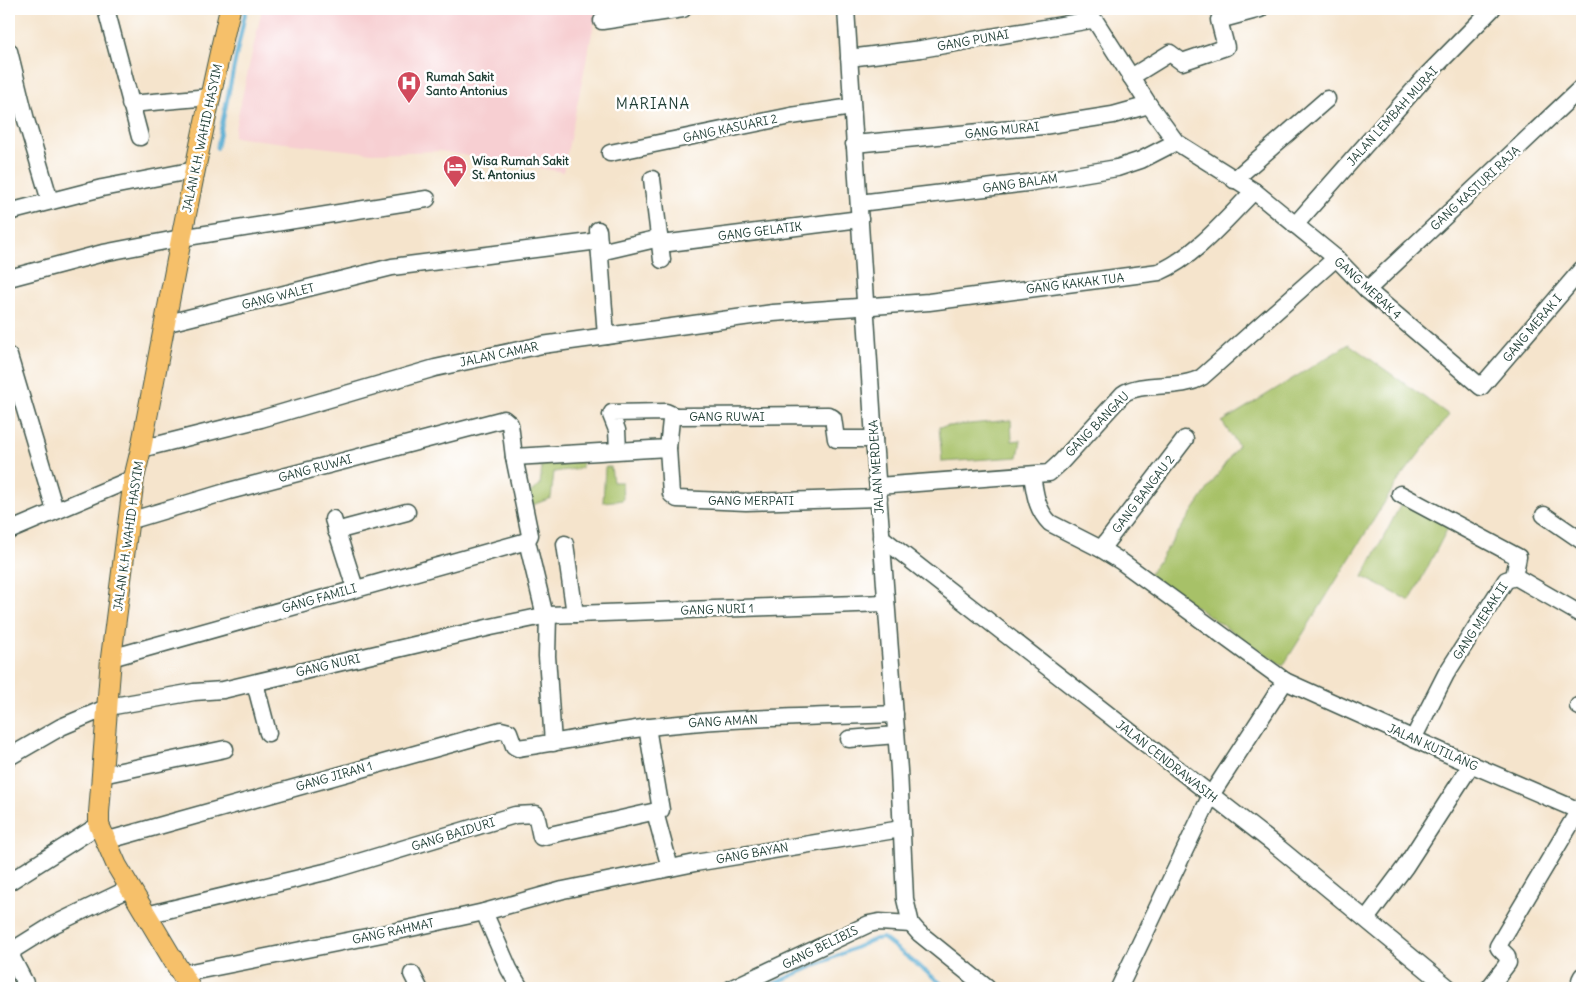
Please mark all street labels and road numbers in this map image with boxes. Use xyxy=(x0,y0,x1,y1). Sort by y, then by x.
street label: GANG PUNAI xyxy=(936,26,1010,54)
street label: JALAN K.H. WAHID HASYIM xyxy=(179,62,225,214)
street label: JALAN LEMBAH MURAI xyxy=(1344,63,1440,169)
street label: GANG KASUARI 2 xyxy=(681,111,779,145)
street label: GANG MURAI xyxy=(964,119,1040,141)
street label: GANG KASTURI RAJA xyxy=(1427,142,1523,233)
street label: GANG BALAM xyxy=(981,170,1059,196)
street label: GANG GELATIK xyxy=(717,218,803,244)
street label: GANG MERAK 4 xyxy=(1331,254,1405,322)
street label: GANG KAKAK TUA xyxy=(1025,269,1125,296)
street label: GANG WALET xyxy=(240,280,316,312)
street label: GANG MERAK I xyxy=(1499,291,1565,365)
street label: JALAN CAMAR xyxy=(458,338,540,370)
street label: GANG BANGAU xyxy=(1062,388,1132,460)
street label: GANG RUWAI xyxy=(689,409,765,424)
street label: JALAN MERDEKA xyxy=(865,419,887,515)
street label: GANG RUWAI xyxy=(277,451,353,485)
street label: GANG BANGAU 2 xyxy=(1109,452,1178,536)
street label: JALAN K.H. WAHID HASYIM xyxy=(110,460,146,612)
street label: GANG MERPATI xyxy=(708,493,794,508)
street label: GANG FAMILI xyxy=(280,580,358,616)
street label: GANG MERAK II xyxy=(1449,580,1511,662)
street label: GANG NURI 1 xyxy=(680,600,754,618)
street label: GANG NURI xyxy=(294,650,362,680)
street label: GANG AMAN xyxy=(688,712,758,730)
street label: JALAN CENDRAWASIH xyxy=(1113,717,1221,806)
street label: JALAN KUTILANG xyxy=(1385,720,1481,774)
street label: GANG JIRAN 1 xyxy=(294,758,374,794)
street label: GANG BAIDURI xyxy=(409,814,497,854)
street label: GANG BAYAN xyxy=(715,839,789,867)
street label: GANG RAHMAT xyxy=(351,915,435,947)
street label: GANG BELIBIS xyxy=(780,922,861,972)

